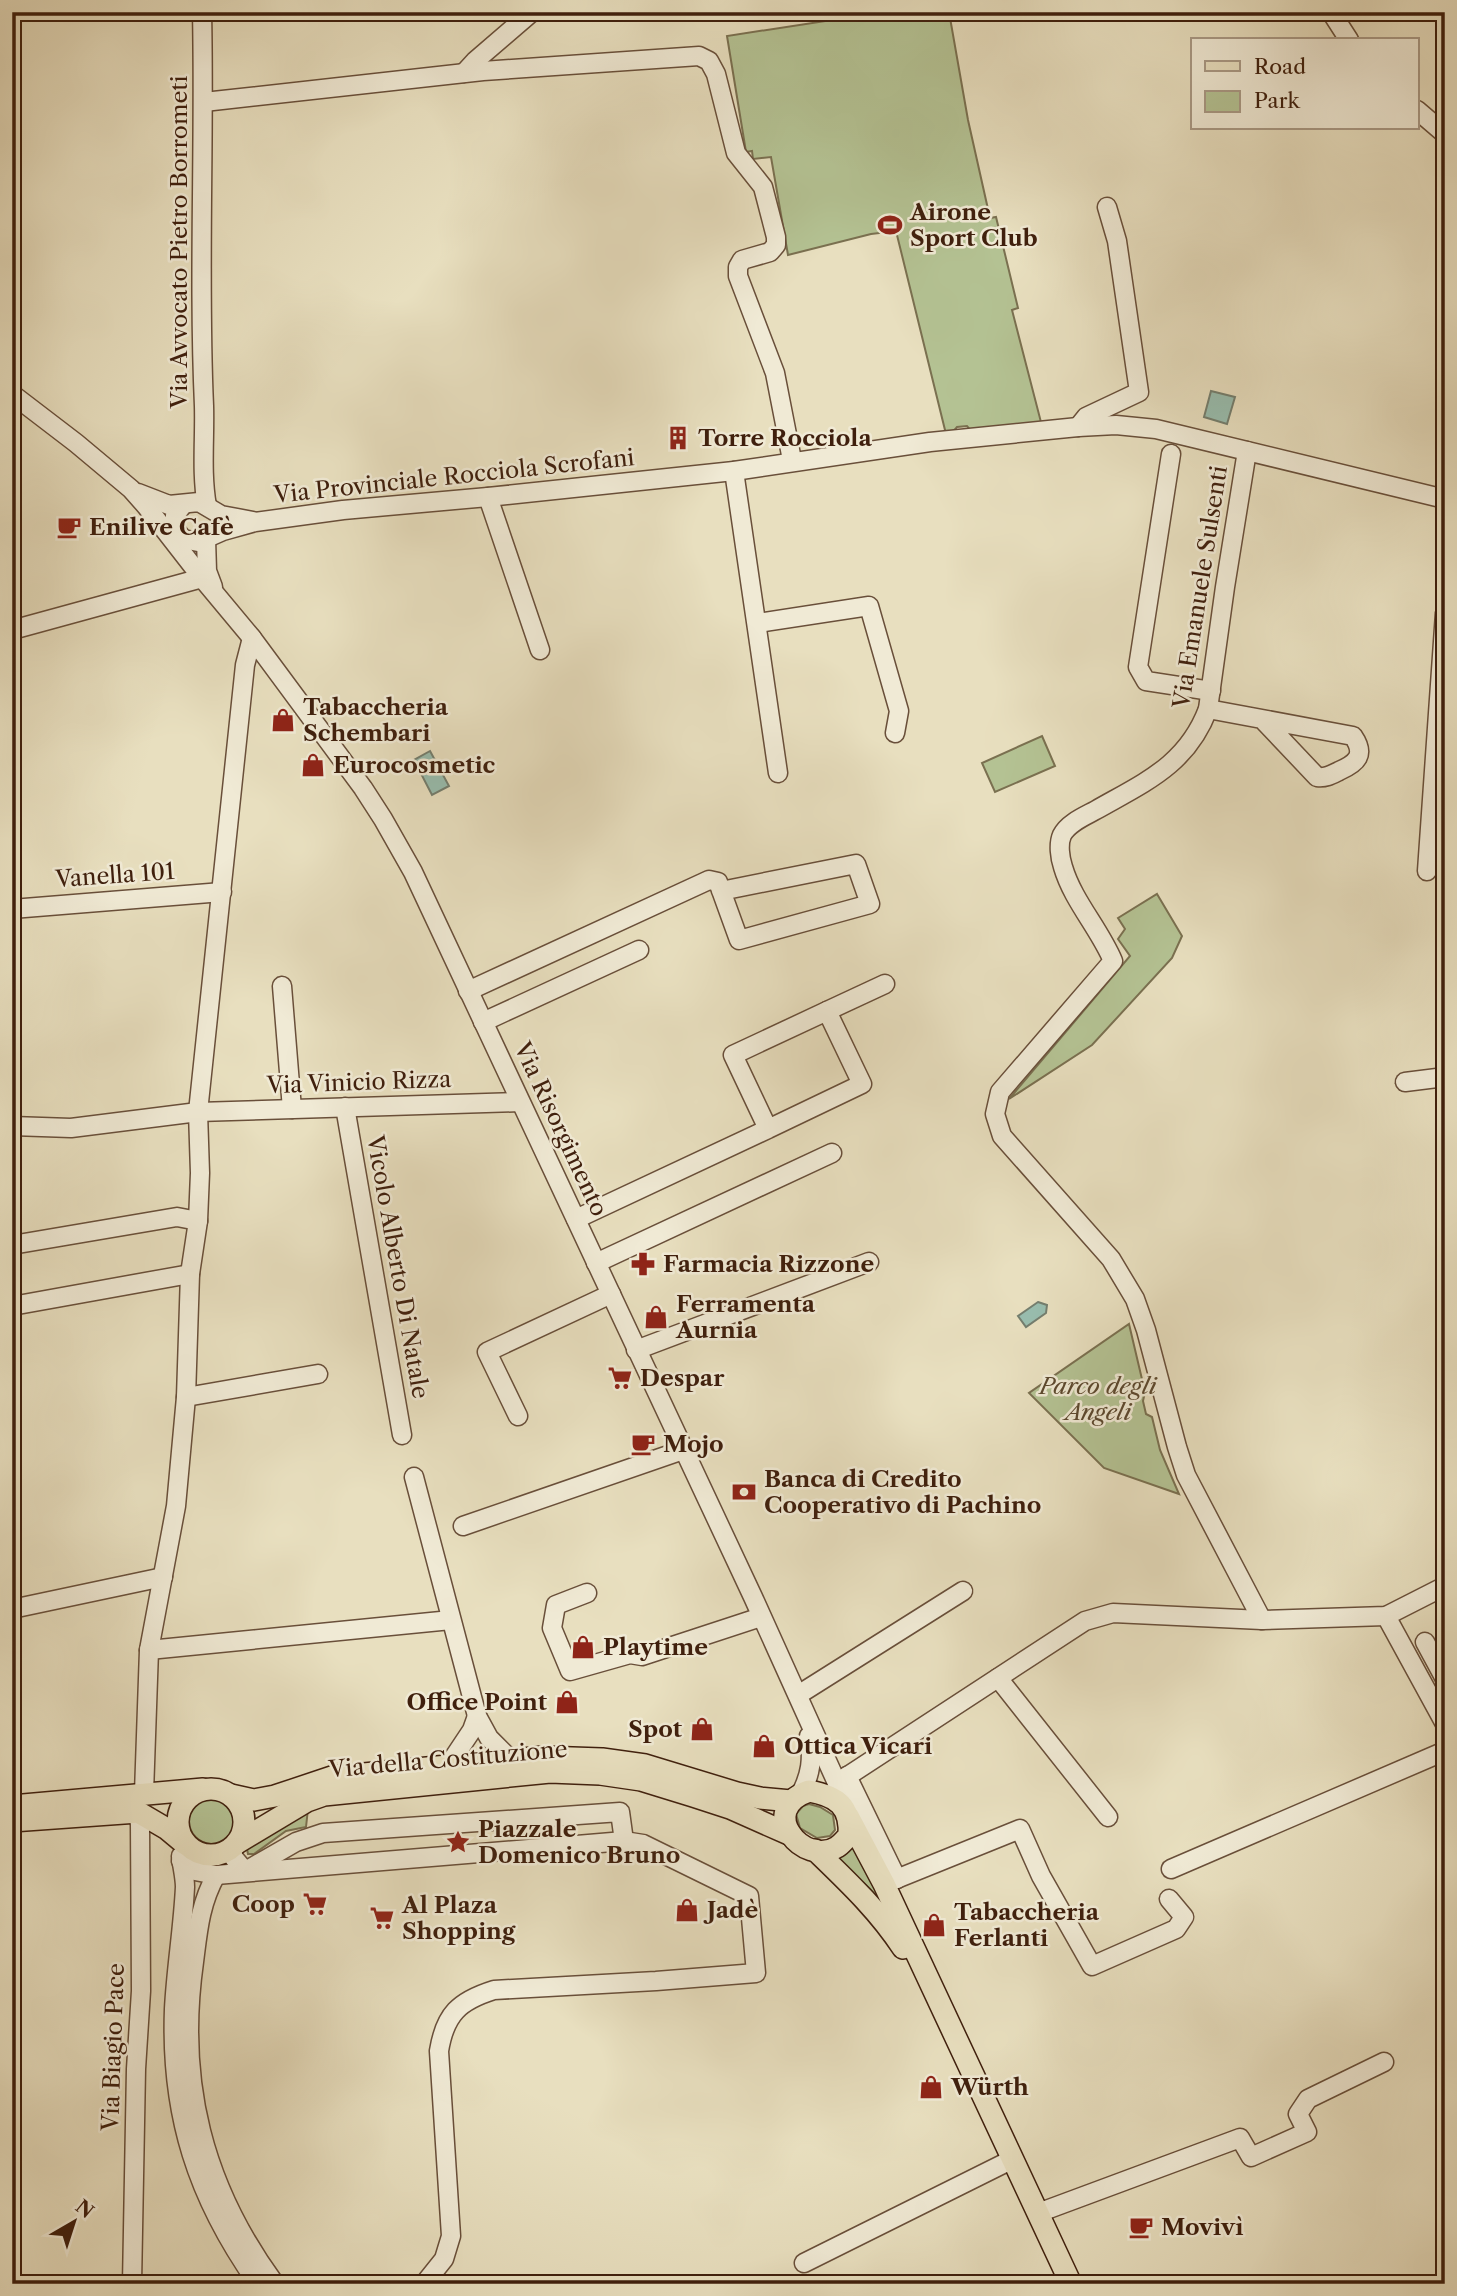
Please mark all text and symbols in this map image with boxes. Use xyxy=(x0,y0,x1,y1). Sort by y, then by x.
legend xyxy=(1191,38,1418,130)
text: Road xyxy=(1254,54,1306,79)
street label: Via Avvocato Pietro Borrometi xyxy=(165,76,193,409)
text: Park xyxy=(1254,88,1300,113)
place label: Airone Sport Club xyxy=(909,198,1038,252)
sports icon: Airone Sport Club xyxy=(876,211,904,239)
building icon: Torre Rocciola xyxy=(664,424,692,452)
place label: Torre Rocciola xyxy=(698,424,872,452)
street label: Via Provinciale Rocciola Scrofani xyxy=(271,443,636,509)
street label: Via Emanuele Sulsenti xyxy=(1167,464,1233,711)
cafe icon: Enilive Cafè xyxy=(55,513,83,541)
place label: Enilive Cafè xyxy=(89,513,234,541)
place label: Tabaccheria Schembari xyxy=(303,693,449,747)
shop icon: Tabaccheria Schembari xyxy=(269,706,297,734)
shop icon: Eurocosmetic xyxy=(299,751,327,779)
place label: Eurocosmetic xyxy=(333,751,496,779)
street label: Vanella 101 xyxy=(53,857,176,893)
street label: Via Risorgimento xyxy=(508,1036,614,1221)
street label: Via Vinicio Rizza xyxy=(265,1065,453,1099)
street label: Vicolo Alberto Di Natale xyxy=(361,1132,435,1401)
pharmacy icon: Farmacia Rizzone xyxy=(629,1250,657,1278)
place label: Farmacia Rizzone xyxy=(663,1250,874,1278)
place label: Ferramenta Aurnia xyxy=(675,1290,816,1344)
shop icon: Ferramenta Aurnia xyxy=(642,1303,670,1331)
supermarket icon: Despar xyxy=(606,1364,634,1392)
place label: Despar xyxy=(640,1364,725,1392)
park label: Parco degli Angeli xyxy=(1038,1372,1158,1426)
cafe icon: Mojo xyxy=(629,1430,657,1458)
place label: Mojo xyxy=(663,1430,724,1458)
place label: Banca di Credito Cooperativo di Pachino xyxy=(764,1465,1041,1519)
bank icon: Banca di Credito Cooperativo di Pachino xyxy=(730,1478,758,1506)
shop icon: Playtime xyxy=(569,1633,597,1661)
place label: Playtime xyxy=(603,1633,708,1661)
place label: Office Point xyxy=(406,1688,548,1716)
shop icon: Office Point xyxy=(553,1688,581,1716)
place label: Spot xyxy=(628,1715,683,1743)
shop icon: Spot xyxy=(688,1715,716,1743)
shop icon: Ottica Vicari xyxy=(750,1732,778,1760)
place label: Ottica Vicari xyxy=(784,1732,932,1760)
street label: Via della Costituzione xyxy=(326,1735,569,1783)
place label: Piazzale Domenico Bruno xyxy=(478,1815,680,1869)
place icon: Piazzale Domenico Bruno xyxy=(444,1828,472,1856)
place label: Coop xyxy=(232,1890,295,1918)
supermarket icon: Coop xyxy=(301,1890,329,1918)
place label: Al Plaza Shopping xyxy=(401,1891,516,1945)
shop icon: Jadè xyxy=(673,1896,701,1924)
place label: Jadè xyxy=(703,1896,758,1924)
place label: Tabaccheria Ferlanti xyxy=(954,1898,1100,1952)
supermarket icon: Al Plaza Shopping xyxy=(368,1904,396,1932)
shop icon: Tabaccheria Ferlanti xyxy=(920,1911,948,1939)
street label: Via Biagio Pace xyxy=(96,1963,130,2132)
shop icon: Würth xyxy=(917,2073,945,2101)
place label: Würth xyxy=(950,2073,1029,2101)
north arrow xyxy=(38,2188,108,2258)
text: N xyxy=(71,2195,98,2223)
cafe icon: Movivì xyxy=(1127,2213,1155,2241)
place label: Movivì xyxy=(1161,2213,1243,2241)

